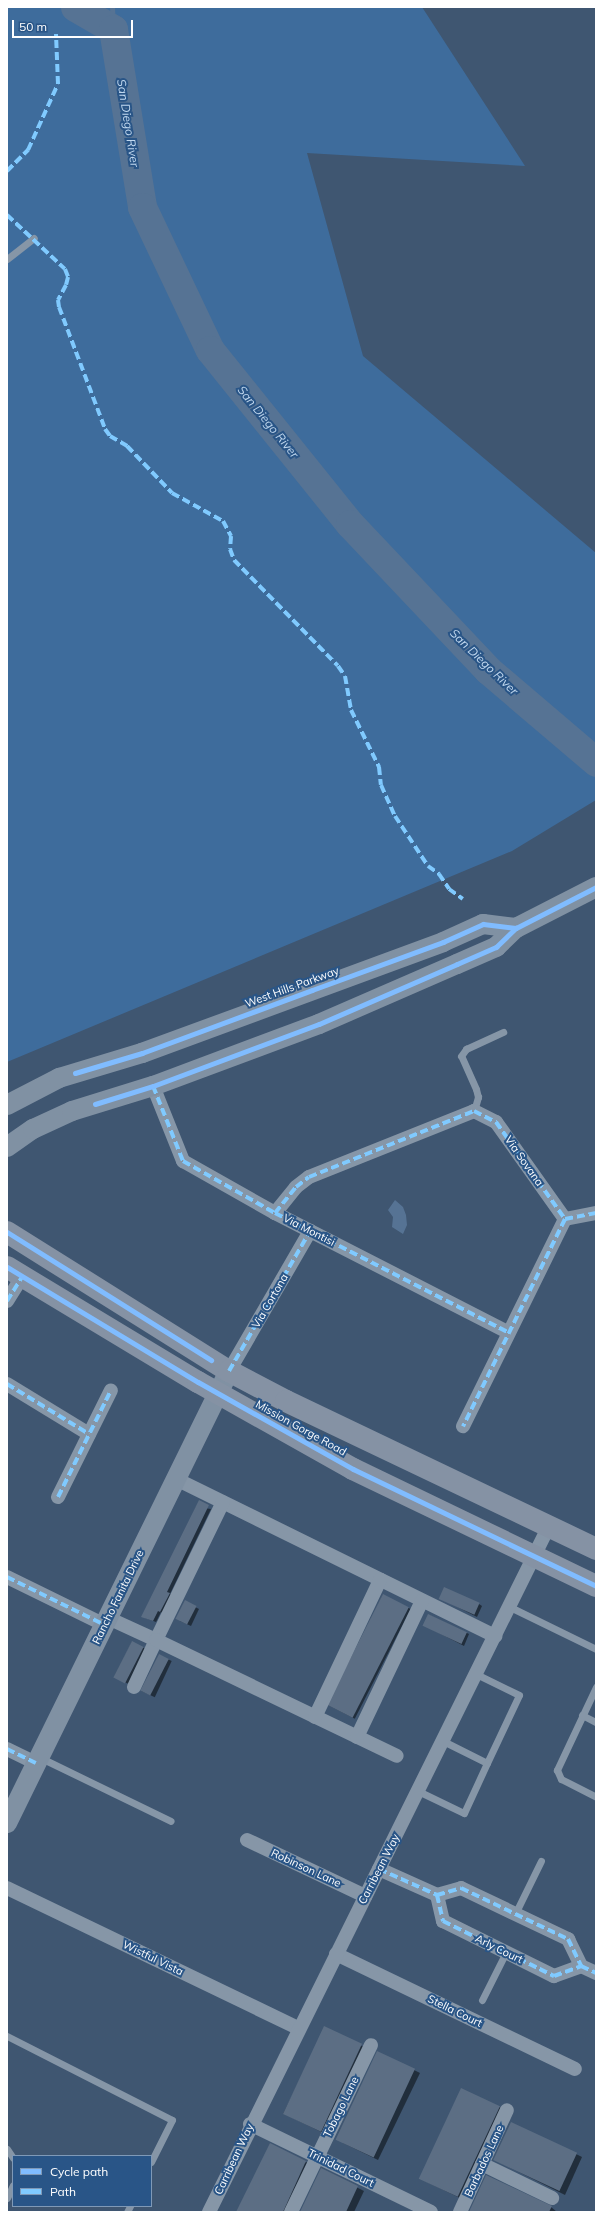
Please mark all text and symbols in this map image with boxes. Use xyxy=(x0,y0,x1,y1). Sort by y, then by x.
scale bar xyxy=(14,12,135,38)
text: 50 m xyxy=(19,19,47,34)
water label: San Diego River xyxy=(114,78,142,168)
water label: San Diego River xyxy=(234,383,302,461)
water label: San Diego River xyxy=(447,626,521,698)
street label: West Hills Parkway xyxy=(243,964,341,1010)
street label: Via Sovana xyxy=(502,1133,546,1189)
street label: Via Montisi xyxy=(281,1211,337,1249)
street label: Via Cortona xyxy=(249,1271,291,1331)
street label: Mission Gorge Road xyxy=(253,1398,349,1458)
street label: Rancho Fanita Drive xyxy=(89,1548,147,1646)
street label: Carribean Way xyxy=(356,1832,402,1906)
street label: Robinson Lane xyxy=(269,1846,343,1890)
street label: Arly Court xyxy=(473,1932,525,1966)
street label: Wistful Vista xyxy=(121,1938,185,1978)
street label: Stella Court xyxy=(425,1992,485,2030)
street label: Tobago Lane xyxy=(321,2074,361,2140)
street label: Carribean Way xyxy=(212,2121,256,2197)
street label: Barbados Lane xyxy=(462,2123,506,2199)
street label: Trinidad Court xyxy=(306,2146,376,2190)
legend xyxy=(12,2155,152,2207)
text: Cycle path xyxy=(50,2164,108,2179)
text: Path xyxy=(50,2184,76,2199)

